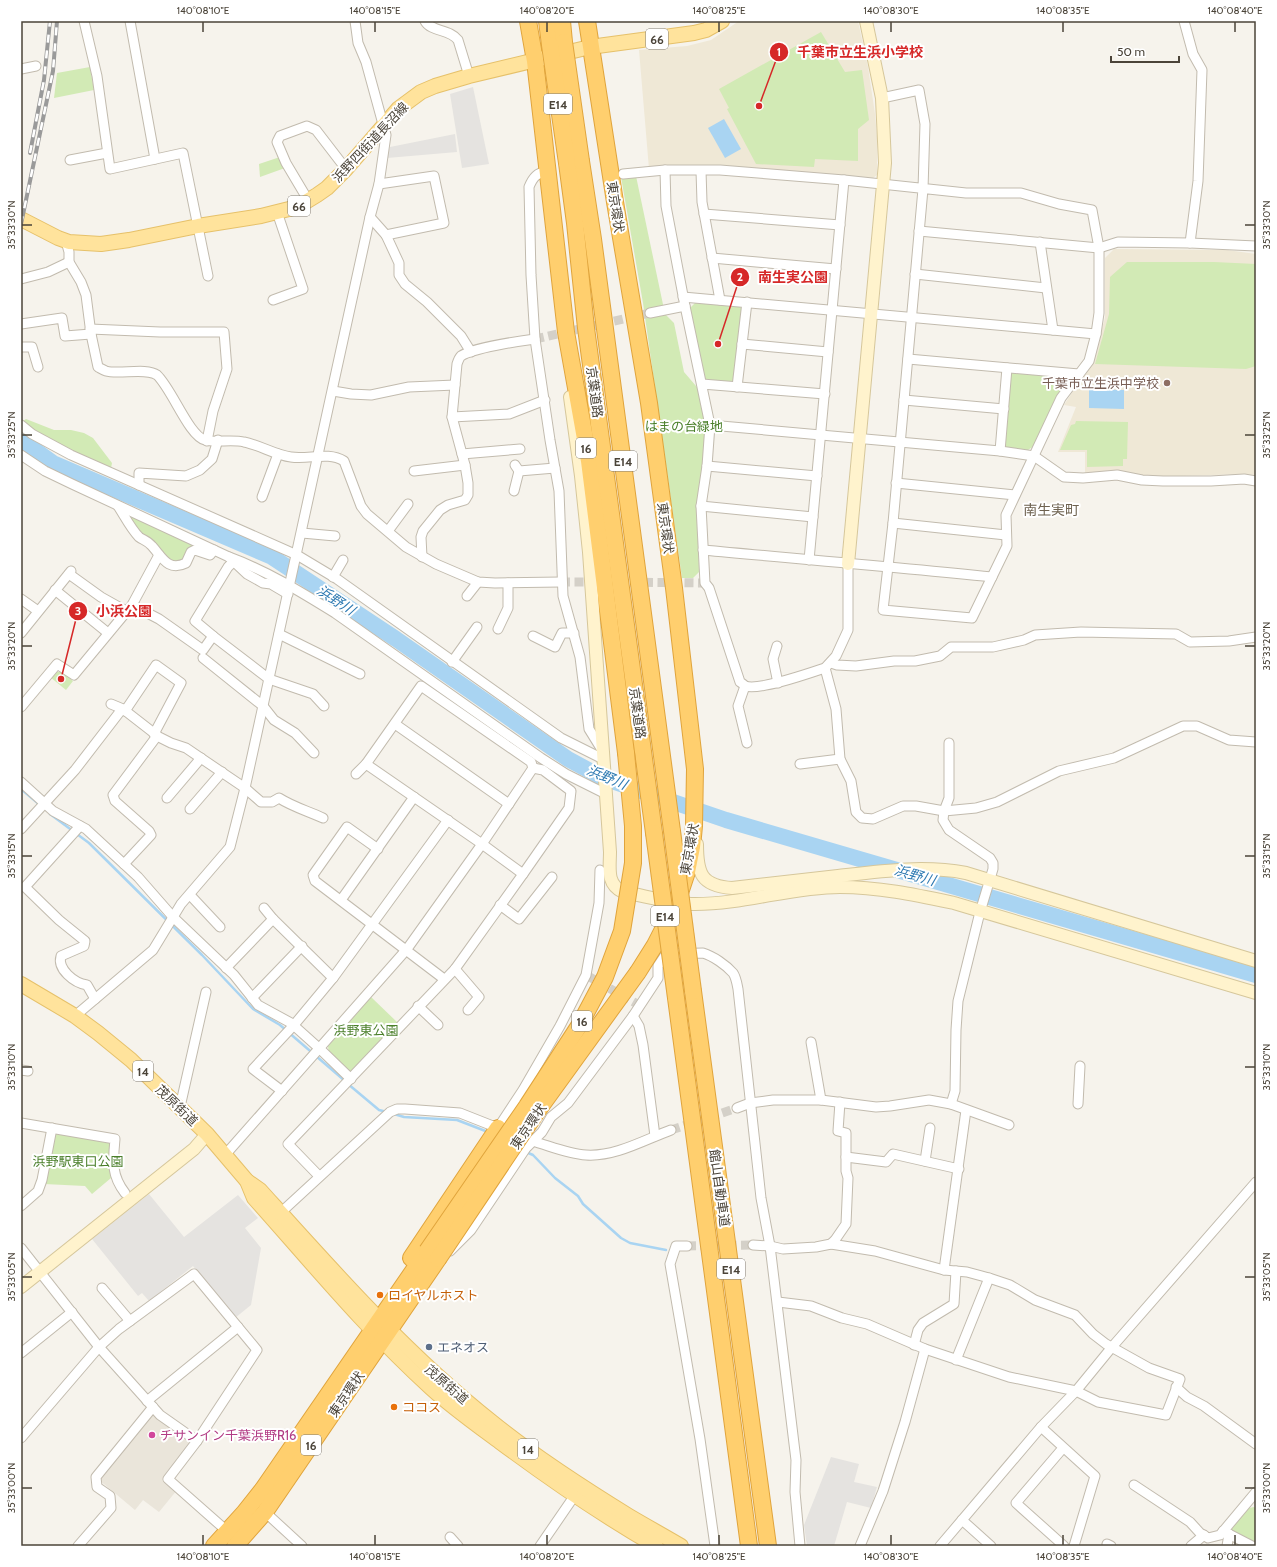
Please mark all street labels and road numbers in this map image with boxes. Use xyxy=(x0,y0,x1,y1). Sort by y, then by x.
road number: 66 xyxy=(646,29,668,49)
road number: E14 xyxy=(544,94,572,114)
street label: 浜野四街道長沼線 xyxy=(329,99,411,185)
street label: 東京環状 xyxy=(604,180,628,234)
road number: 66 xyxy=(288,196,310,216)
street label: 京葉道路 xyxy=(583,365,607,419)
road number: 16 xyxy=(576,438,596,458)
road number: E14 xyxy=(609,451,637,471)
street label: 東京環状 xyxy=(654,501,678,555)
street label: 京葉道路 xyxy=(626,686,650,740)
street label: 東京環状 xyxy=(677,822,701,876)
road number: E14 xyxy=(651,906,679,926)
road number: 16 xyxy=(572,1011,592,1031)
road number: 14 xyxy=(133,1061,153,1081)
street label: 茂原街道 xyxy=(153,1081,201,1129)
street label: 東京環状 xyxy=(507,1100,549,1152)
street label: 館山自動車道 xyxy=(707,1148,733,1228)
road number: E14 xyxy=(717,1259,745,1279)
street label: 茂原街道 xyxy=(422,1361,472,1407)
street label: 東京環状 xyxy=(325,1368,367,1420)
road number: 16 xyxy=(301,1435,321,1455)
road number: 14 xyxy=(518,1439,538,1459)

